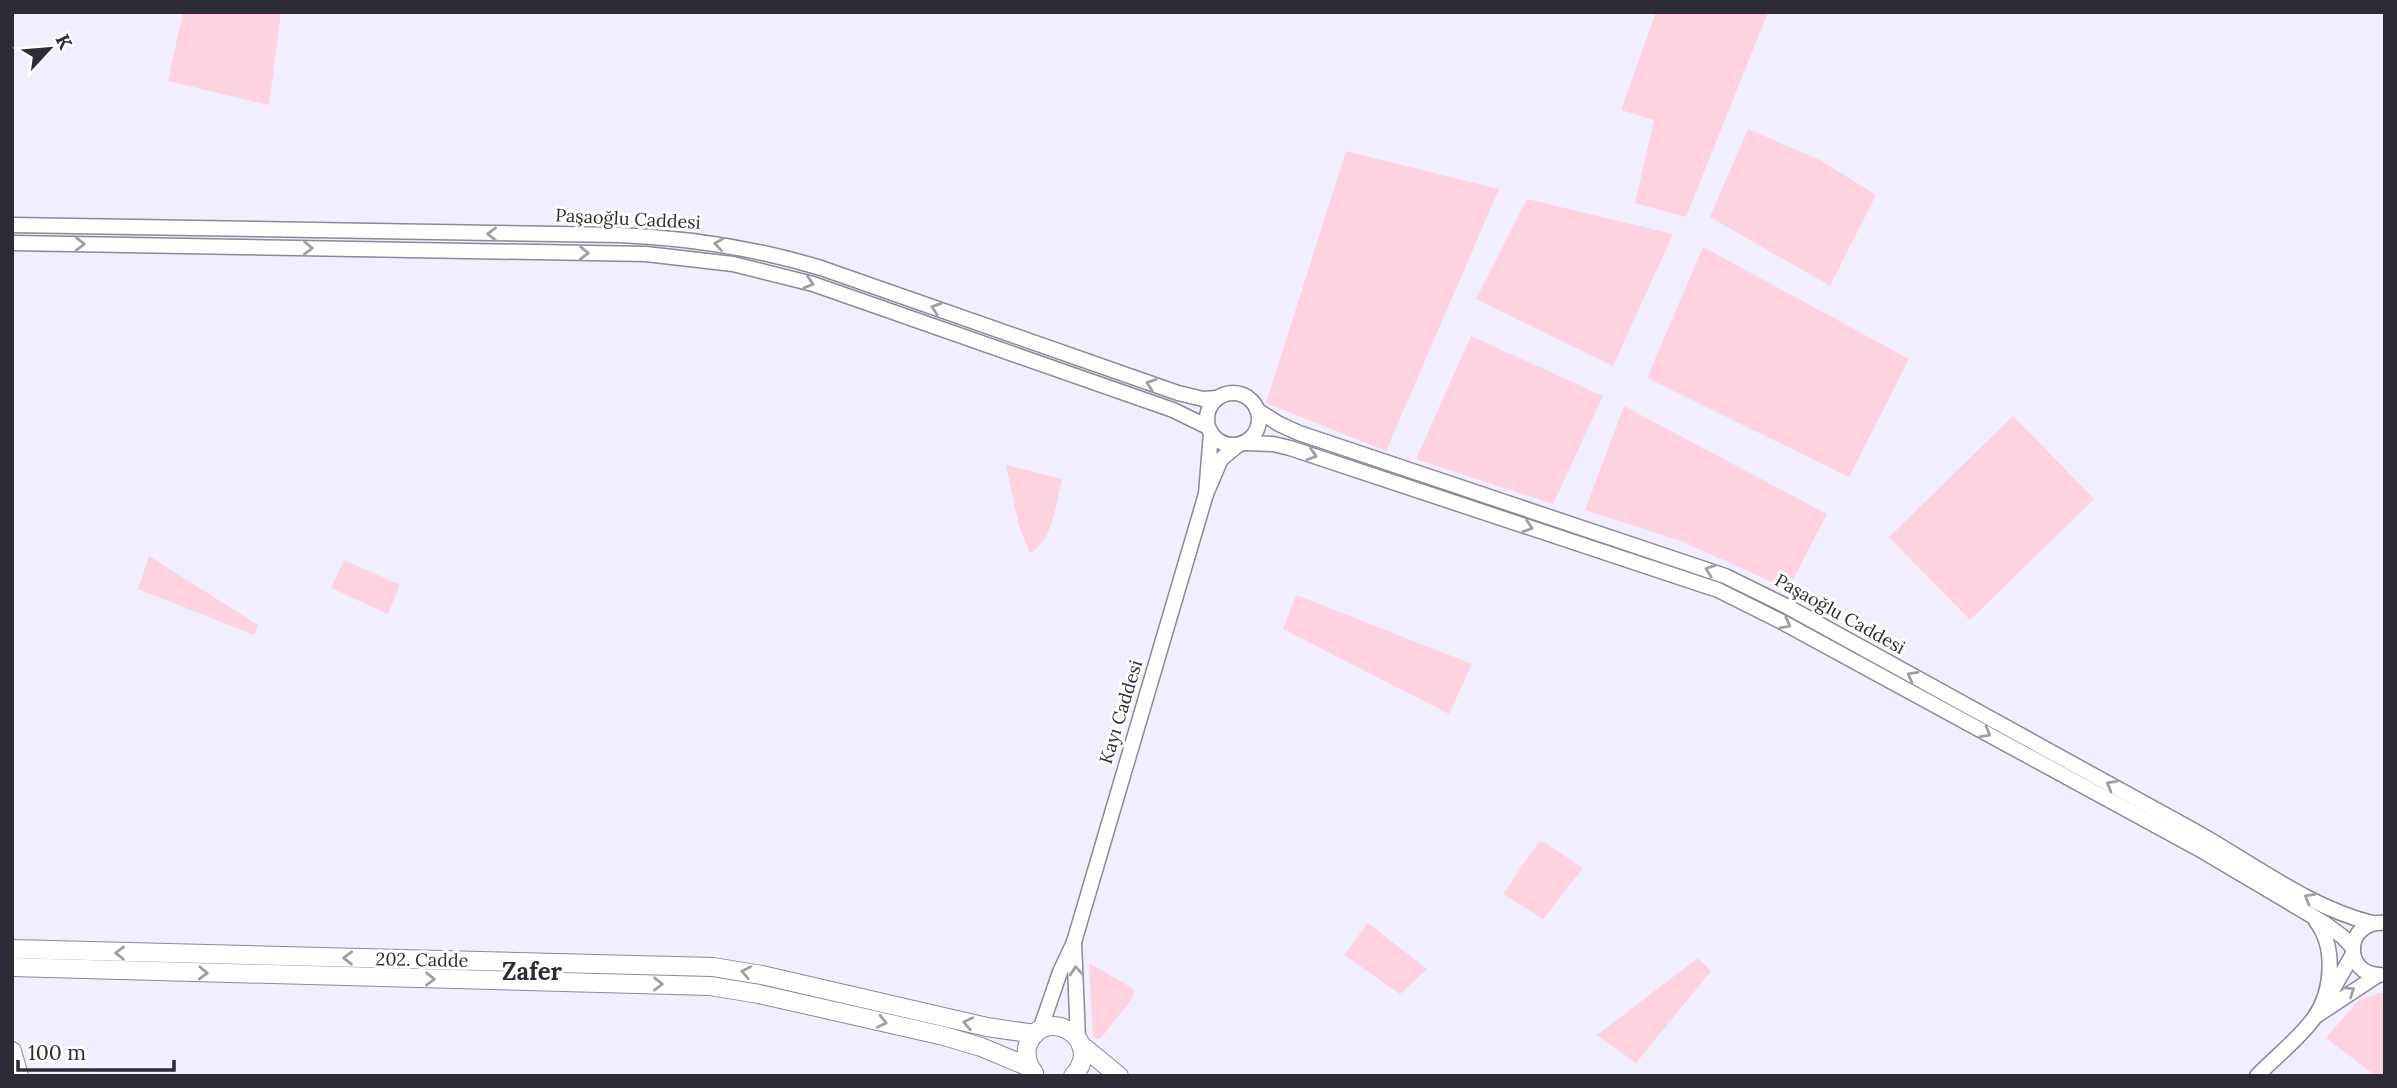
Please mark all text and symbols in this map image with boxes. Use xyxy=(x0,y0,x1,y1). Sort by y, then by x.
north arrow xyxy=(14,14,84,84)
text: K xyxy=(51,30,78,53)
street label: Paşaoğlu Caddesi xyxy=(555,203,701,234)
one-way arrow xyxy=(486,226,496,242)
one-way arrow xyxy=(76,236,86,252)
one-way arrow xyxy=(713,237,725,252)
one-way arrow xyxy=(303,240,314,256)
one-way arrow xyxy=(579,245,590,260)
one-way arrow xyxy=(803,274,815,289)
one-way arrow xyxy=(931,302,943,316)
one-way arrow xyxy=(1145,378,1158,392)
one-way arrow xyxy=(1305,447,1317,462)
one-way arrow xyxy=(1522,518,1534,533)
one-way arrow xyxy=(1705,565,1717,579)
street label: Paşaoğlu Caddesi xyxy=(1771,568,1909,659)
one-way arrow xyxy=(1779,616,1791,629)
street label: Kayı Caddesi xyxy=(1094,657,1147,766)
one-way arrow xyxy=(1907,670,1919,684)
one-way arrow xyxy=(1979,725,1991,738)
one-way arrow xyxy=(2106,780,2119,793)
one-way arrow xyxy=(2304,893,2317,906)
one-way arrow xyxy=(115,945,125,961)
street label: 202. Cadde xyxy=(375,947,469,972)
one-way arrow xyxy=(342,950,353,966)
district label: Zafer xyxy=(502,956,563,987)
one-way arrow xyxy=(740,965,752,980)
one-way arrow xyxy=(1069,965,1084,976)
one-way arrow xyxy=(198,966,209,981)
one-way arrow xyxy=(425,971,436,986)
one-way arrow xyxy=(653,976,664,992)
one-way arrow xyxy=(2342,987,2355,1000)
one-way arrow xyxy=(875,1013,887,1028)
one-way arrow xyxy=(962,1016,974,1031)
scale bar xyxy=(18,1028,173,1072)
text: 100 m xyxy=(28,1039,86,1066)

